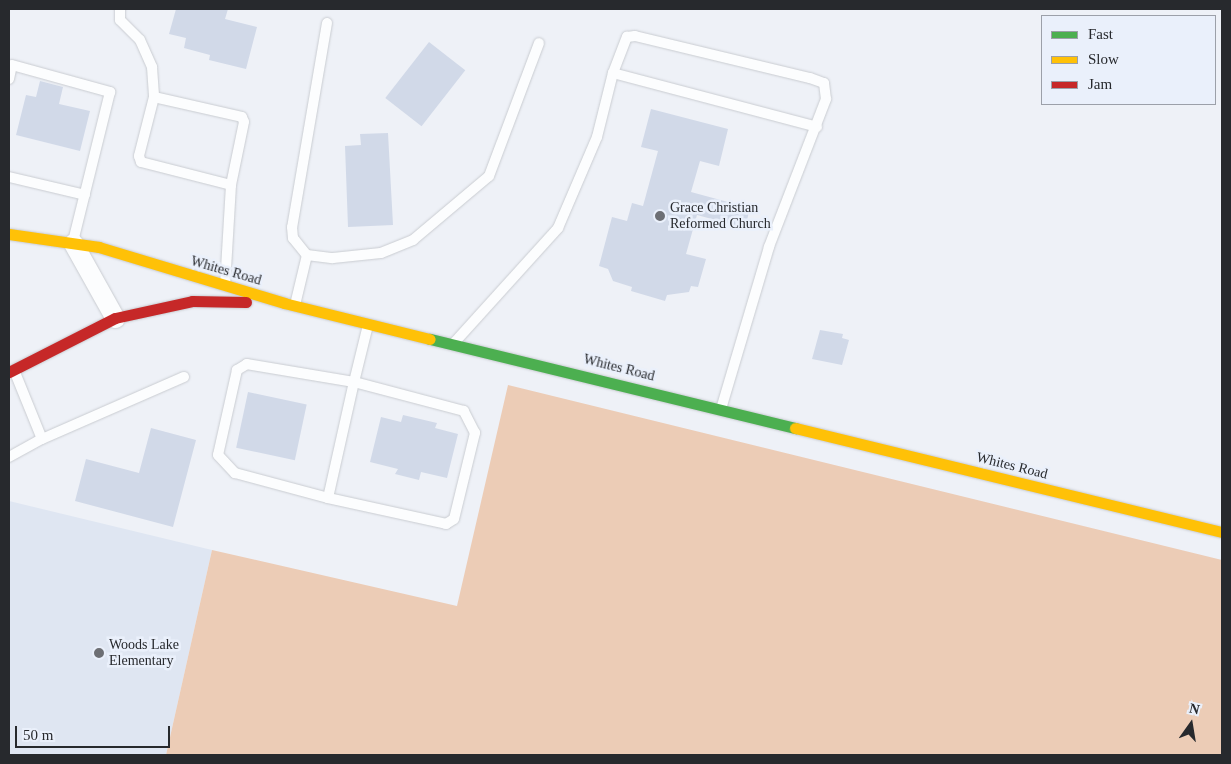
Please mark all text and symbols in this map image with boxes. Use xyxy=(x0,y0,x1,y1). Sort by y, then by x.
legend xyxy=(1041,15,1216,105)
text: Fast xyxy=(1088,26,1113,42)
text: Slow xyxy=(1088,51,1119,67)
text: Jam xyxy=(1088,76,1112,92)
place label: Grace Christian Reformed Church xyxy=(670,200,771,232)
marker: Grace Christian Reformed Church xyxy=(654,210,666,222)
street label: Whites Road xyxy=(189,253,263,289)
street label: Whites Road xyxy=(582,351,656,385)
street label: Whites Road xyxy=(975,449,1049,483)
place label: Woods Lake Elementary xyxy=(109,637,179,670)
marker: Woods Lake Elementary xyxy=(93,647,105,659)
north arrow xyxy=(1166,699,1216,749)
text: N xyxy=(1188,700,1201,717)
scale bar xyxy=(18,716,172,748)
text: 50 m xyxy=(23,727,53,743)

